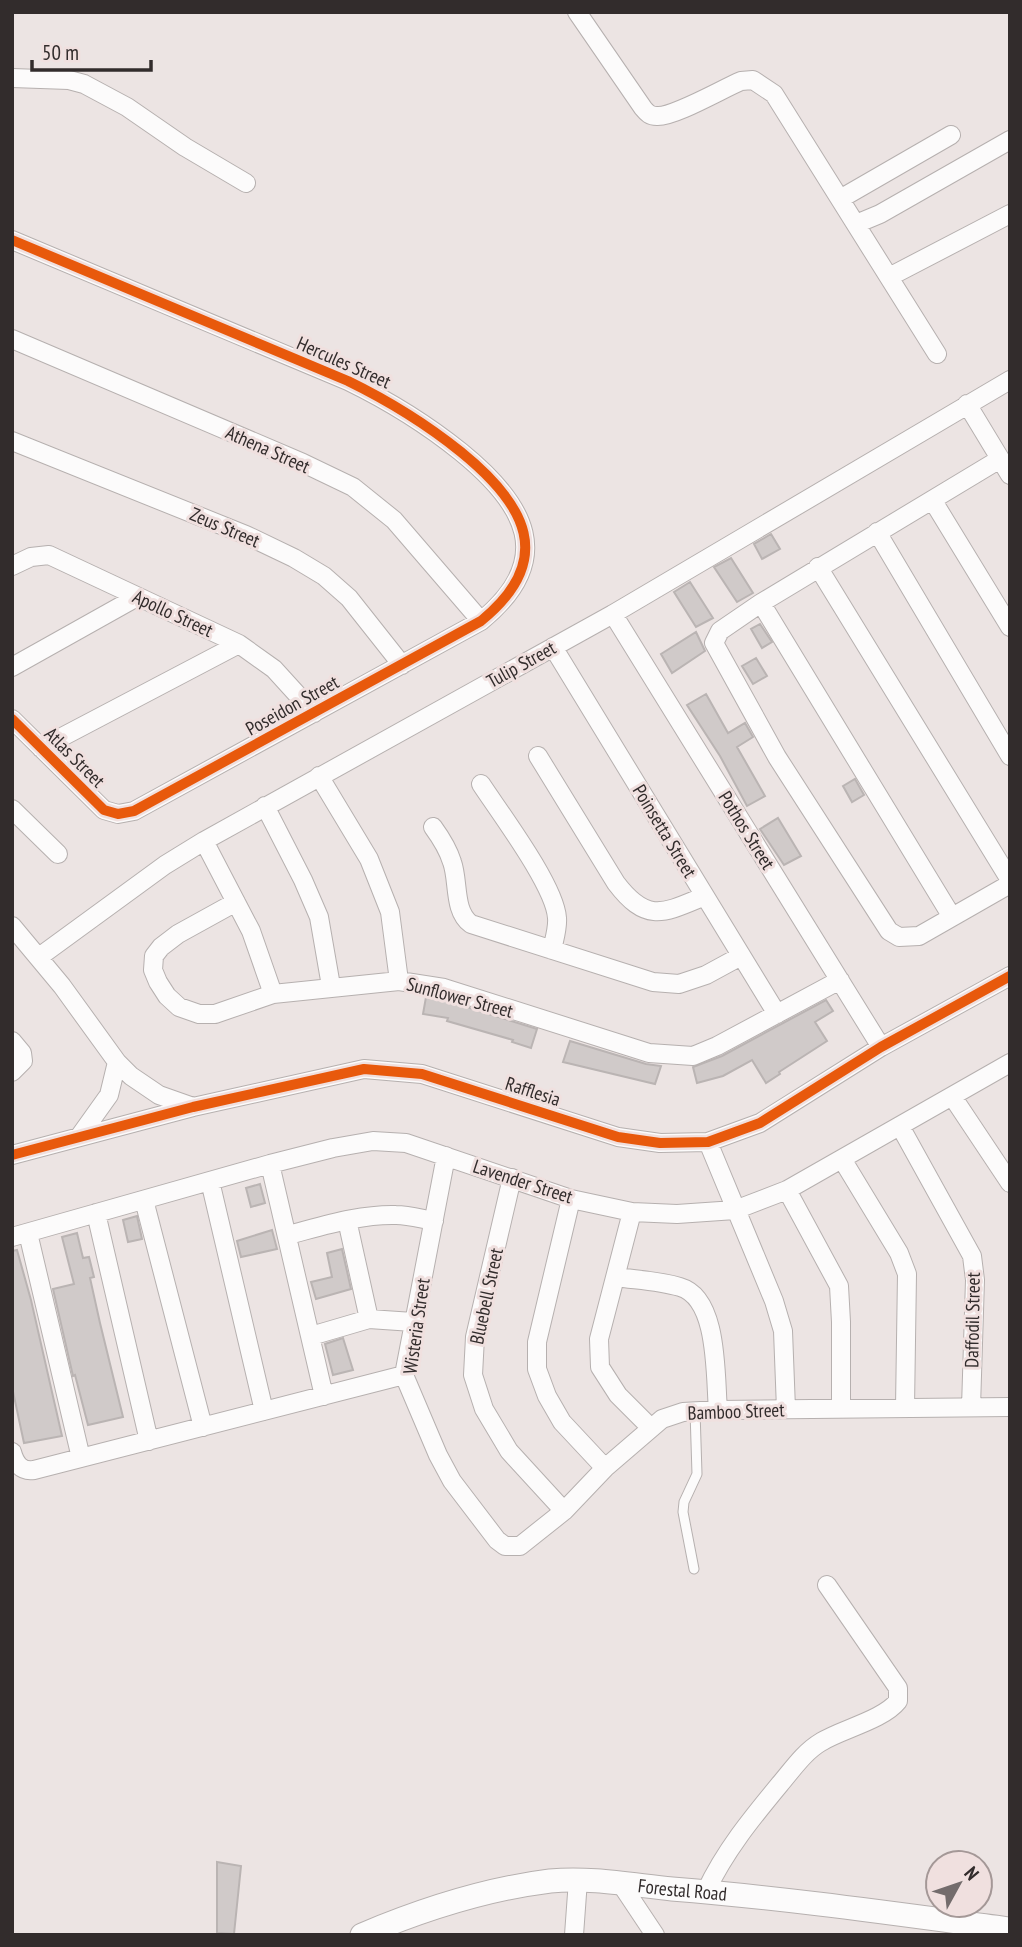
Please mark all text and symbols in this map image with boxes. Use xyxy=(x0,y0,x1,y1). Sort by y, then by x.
scale bar xyxy=(32,28,150,72)
text: 50 m xyxy=(42,39,79,66)
street label: Hercules Street xyxy=(293,331,395,394)
street label: Athena Street xyxy=(222,420,314,478)
street label: Zeus Street xyxy=(186,502,264,553)
street label: Apollo Street xyxy=(129,584,218,642)
street label: Tulip Street xyxy=(482,635,560,693)
street label: Poseidon Street xyxy=(241,669,343,740)
street label: Atlas Street xyxy=(40,722,111,793)
street label: Poinsetta Street xyxy=(628,780,703,883)
street label: Pothos Street xyxy=(714,786,781,874)
street label: Sunflower Street xyxy=(404,971,517,1023)
street label: Rafflesia xyxy=(502,1071,564,1111)
street label: Lavender Street xyxy=(470,1154,577,1209)
street label: Bluebell Street xyxy=(464,1245,508,1346)
street label: Daffodil Street xyxy=(959,1271,985,1368)
street label: Wisteria Street xyxy=(397,1276,435,1375)
street label: Bamboo Street xyxy=(687,1397,786,1425)
north arrow xyxy=(924,1849,994,1919)
text: N xyxy=(960,1861,985,1885)
street label: Forestal Road xyxy=(637,1873,728,1906)

